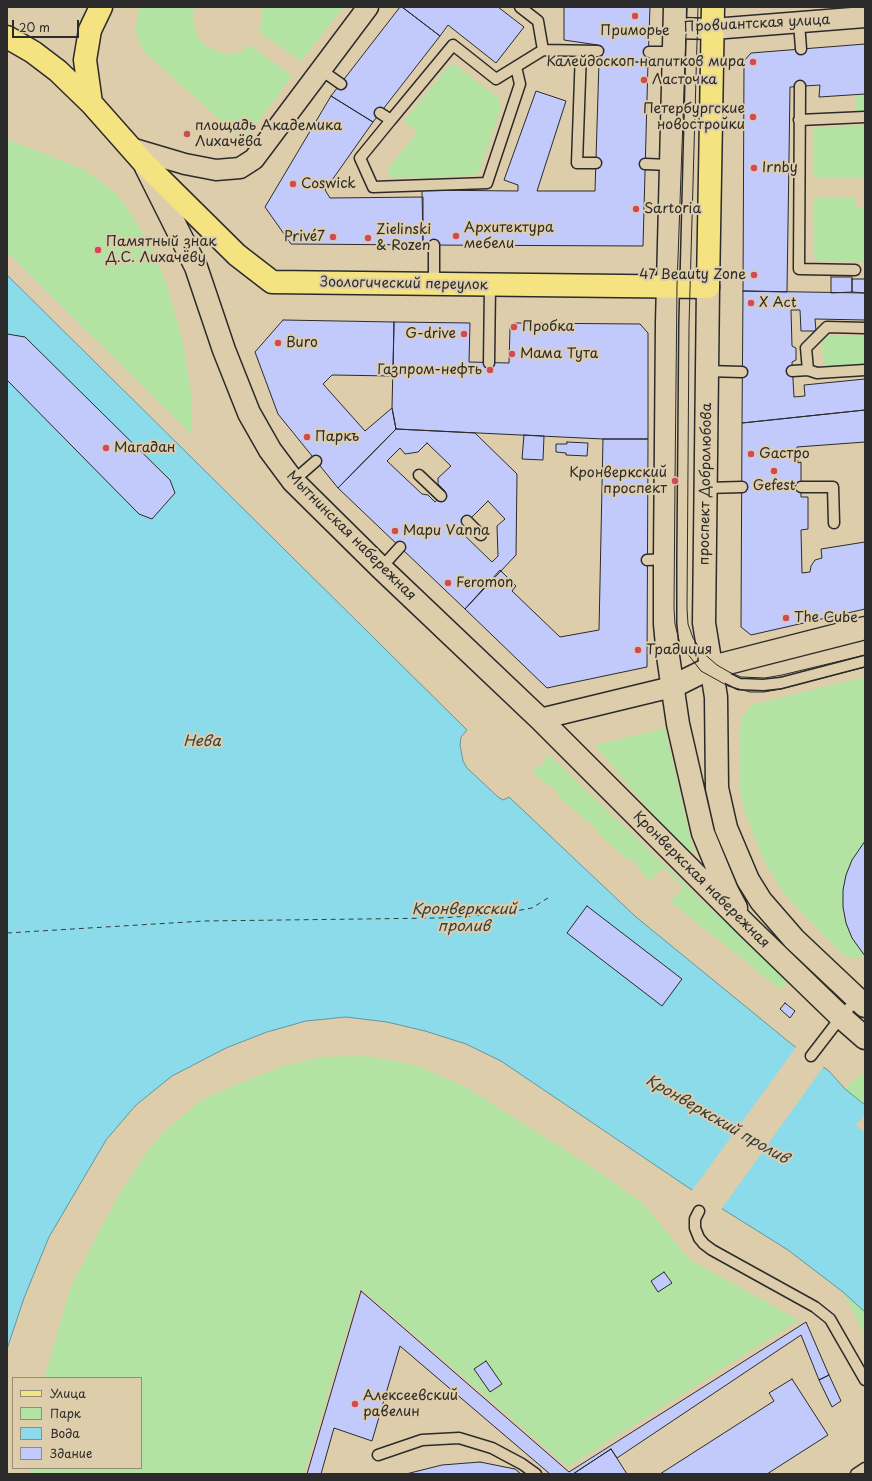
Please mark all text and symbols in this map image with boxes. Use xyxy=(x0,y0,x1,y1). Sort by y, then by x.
marker: Приморье xyxy=(630,11,640,21)
scale bar xyxy=(14,12,81,38)
street label: Провиантская улица xyxy=(683,12,831,36)
text: 20 m xyxy=(19,18,50,36)
place label: Приморье xyxy=(600,23,670,39)
place label: Калейдоскоп напитков мира xyxy=(546,54,745,70)
marker: Калейдоскоп напитков мира xyxy=(748,57,758,67)
place label: Ласточка xyxy=(652,72,717,88)
marker: Ласточка xyxy=(639,75,649,85)
place label: Петербургские новостройки xyxy=(643,101,745,134)
marker: Петербургские новостройки xyxy=(748,112,758,122)
place label: площадь Академика Лихачёва xyxy=(195,118,342,150)
marker: площадь Академика Лихачёва xyxy=(182,129,192,139)
place label: Irnby xyxy=(762,160,798,176)
marker: Irnby xyxy=(749,163,759,173)
place label: Coswick xyxy=(301,176,356,192)
marker: Coswick xyxy=(288,179,298,189)
place label: Sartoria xyxy=(644,201,701,217)
marker: Sartoria xyxy=(631,204,641,214)
place label: Архитектура мебели xyxy=(464,220,554,252)
place label: Zielinski & Rozen xyxy=(376,222,431,254)
place label: Privé7 xyxy=(284,229,325,245)
marker: Архитектура мебели xyxy=(451,231,461,241)
marker: Privé7 xyxy=(328,232,338,242)
marker: Zielinski & Rozen xyxy=(363,233,373,243)
place label: Памятный знак Д.С. Лихачёву xyxy=(106,234,216,266)
marker: Памятный знак Д.С. Лихачёву xyxy=(93,245,103,255)
place label: 47 Beauty Zone xyxy=(639,267,746,283)
marker: 47 Beauty Zone xyxy=(749,270,759,280)
street label: Зоологический переулок xyxy=(320,274,488,294)
place label: X Act xyxy=(759,295,797,311)
marker: X Act xyxy=(746,298,756,308)
place label: Пробка xyxy=(522,319,574,335)
marker: Пробка xyxy=(509,322,519,332)
place label: G-drive xyxy=(405,326,456,342)
marker: G-drive xyxy=(459,329,469,339)
place label: Buro xyxy=(286,335,318,351)
marker: Buro xyxy=(273,338,283,348)
place label: Мама Тута xyxy=(520,346,598,362)
marker: Мама Тута xyxy=(507,349,517,359)
place label: Газпром-нефть xyxy=(377,362,482,378)
marker: Газпром-нефть xyxy=(485,365,495,375)
street label: проспект Добролюбова xyxy=(696,403,716,565)
place label: Паркъ xyxy=(315,429,359,445)
marker: Паркъ xyxy=(302,432,312,442)
place label: Магадан xyxy=(114,440,176,456)
marker: Магадан xyxy=(101,443,111,453)
place label: Gастро xyxy=(759,446,810,462)
marker: Gастро xyxy=(746,449,756,459)
place label: Кронверкский проспект xyxy=(569,465,667,498)
marker: Gefest xyxy=(769,466,779,476)
street label: Мытнинская набережная xyxy=(283,468,419,604)
marker: Кронверкский проспект xyxy=(670,476,680,486)
place label: Gefest xyxy=(753,478,795,494)
place label: Мари Vаnnа xyxy=(403,523,490,539)
marker: Мари Vаnnа xyxy=(390,526,400,536)
place label: Feromon xyxy=(456,575,513,591)
marker: Feromon xyxy=(443,578,453,588)
place label: The Cube xyxy=(794,610,858,626)
marker: The Cube xyxy=(781,613,791,623)
place label: Традиция xyxy=(646,642,712,658)
marker: Традиция xyxy=(633,645,643,655)
water label: Нева xyxy=(183,733,221,751)
street label: Кронверкская набережная xyxy=(629,808,773,952)
water label: Кронверкский пролив xyxy=(412,901,516,936)
water label: Кронверкский пролив xyxy=(642,1072,792,1168)
legend xyxy=(12,1377,142,1469)
text: Улица xyxy=(50,1384,86,1402)
place label: Алексеевский равелин xyxy=(363,1388,458,1420)
marker: Алексеевский равелин xyxy=(350,1399,360,1409)
text: Парк xyxy=(50,1404,81,1422)
text: Вода xyxy=(50,1424,80,1442)
text: Здание xyxy=(50,1444,92,1462)

